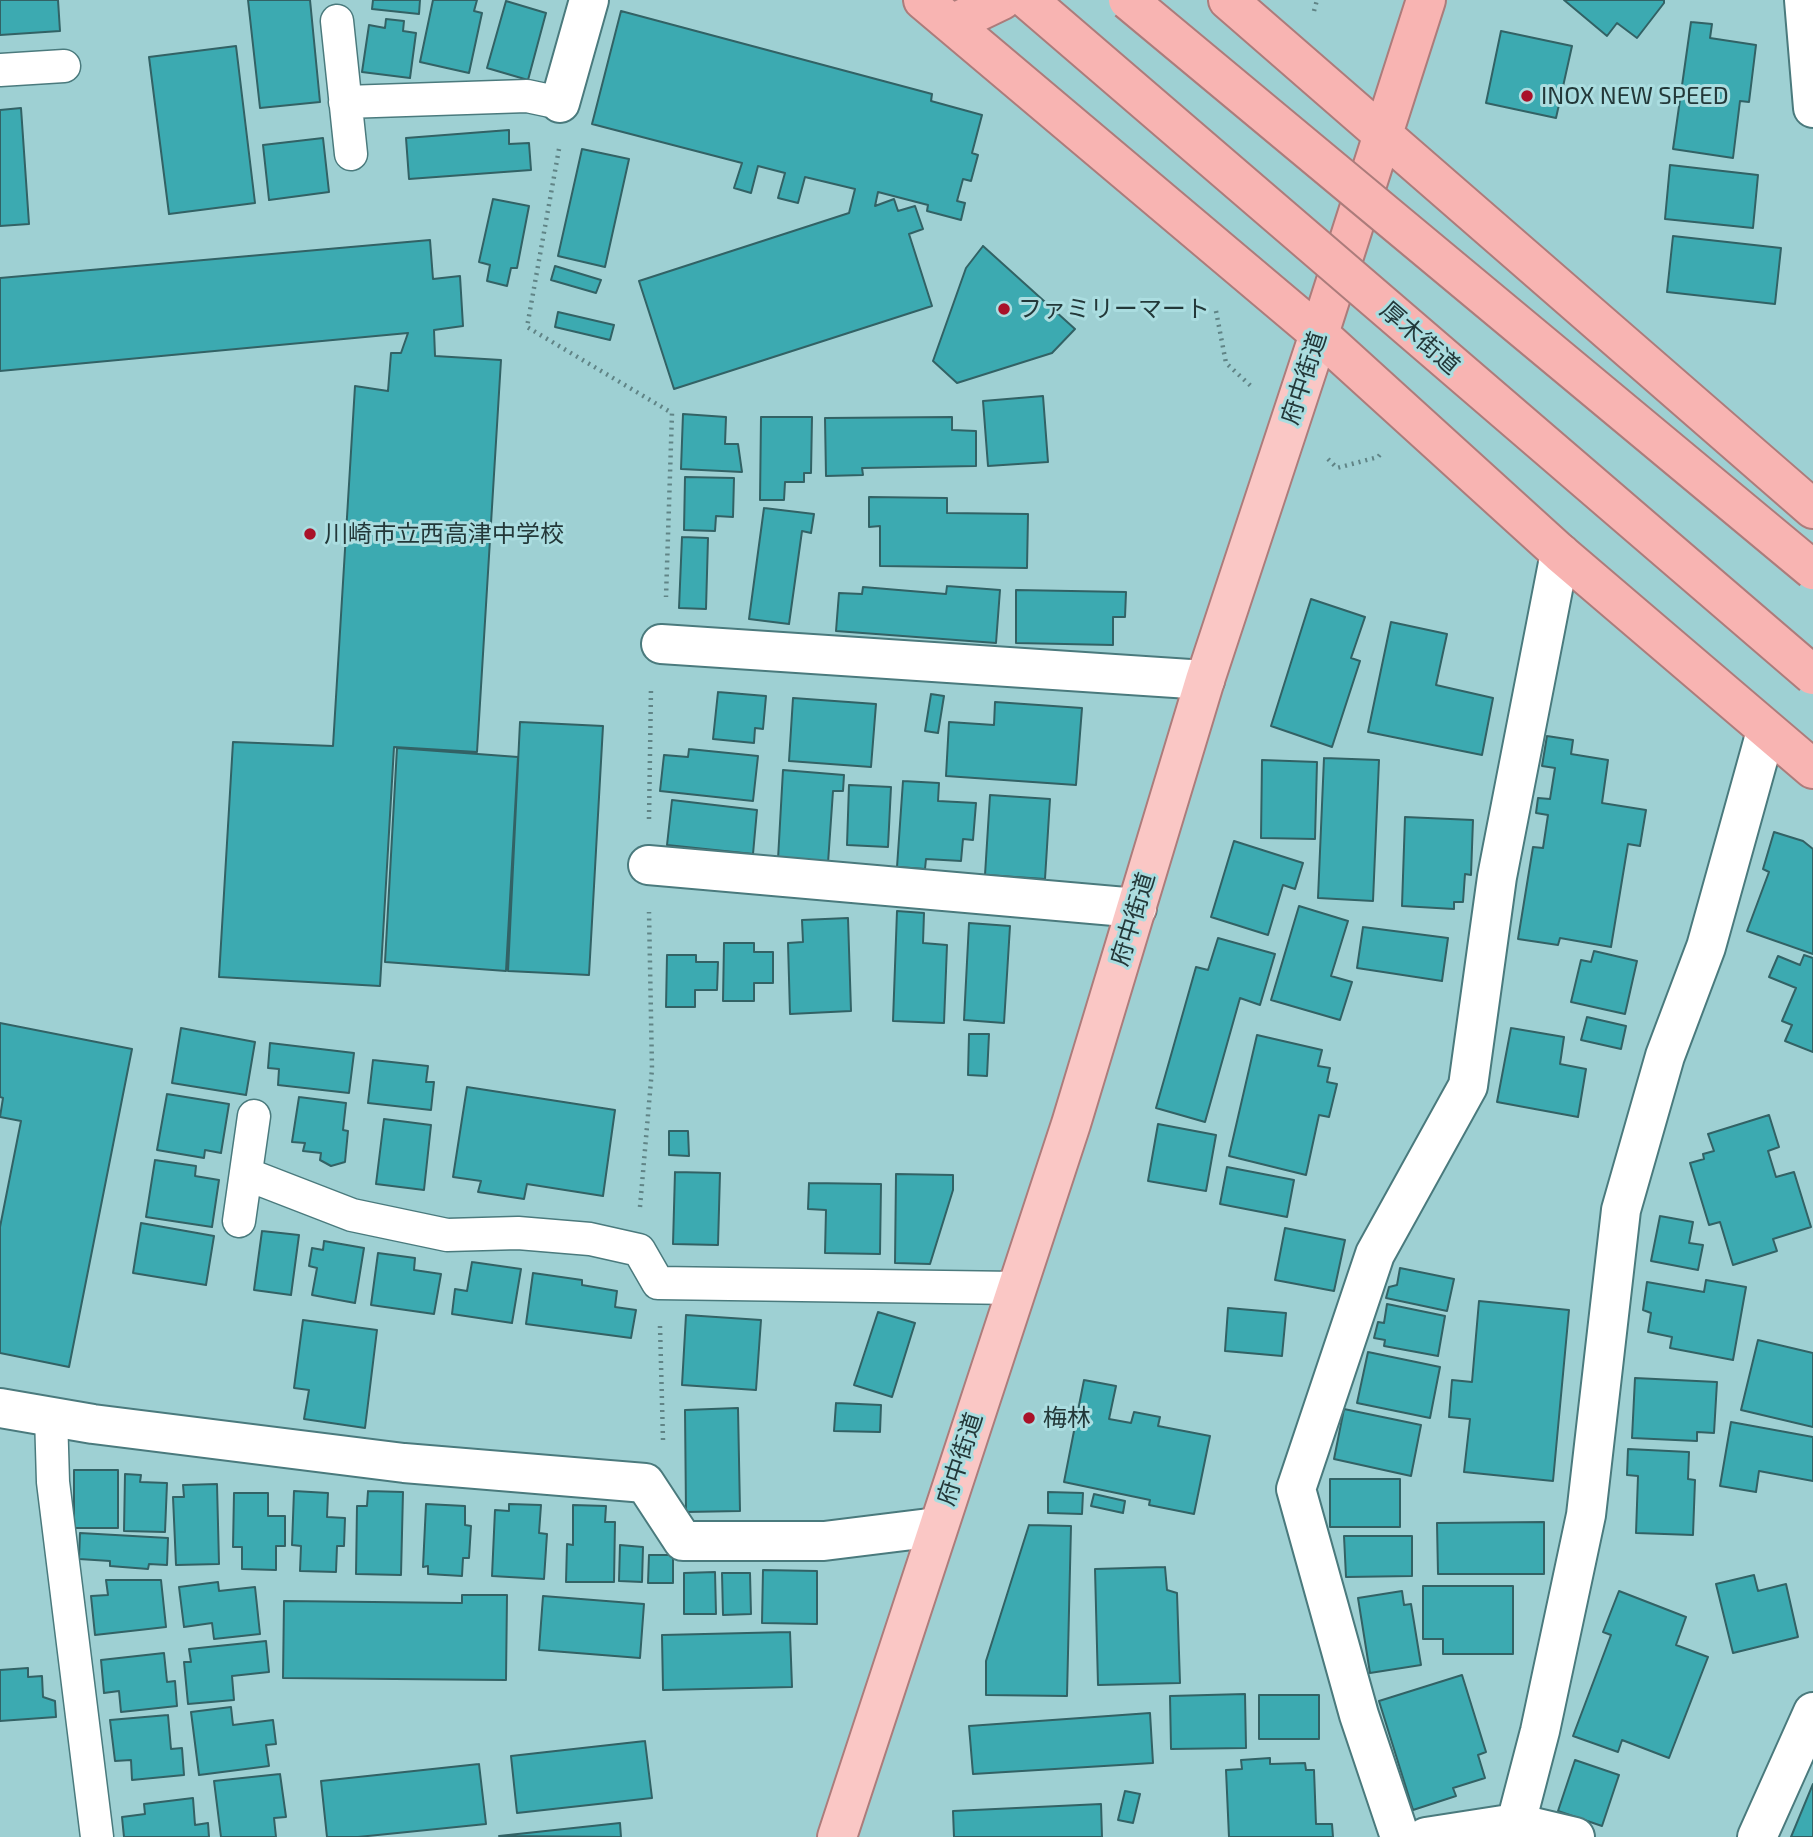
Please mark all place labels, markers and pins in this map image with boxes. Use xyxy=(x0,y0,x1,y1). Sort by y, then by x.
place label: INOX NEW SPEED xyxy=(1541,82,1729,110)
marker: INOX NEW SPEED xyxy=(1519,88,1535,104)
place label: ファミリーマート xyxy=(1018,295,1210,323)
marker: ファミリーマート xyxy=(996,301,1012,317)
place label: 川崎市立西高津中学校 xyxy=(324,520,564,548)
marker: 川崎市立西高津中学校 xyxy=(302,526,318,542)
place label: 梅林 xyxy=(1043,1404,1091,1432)
marker: 梅林 xyxy=(1021,1410,1037,1426)

